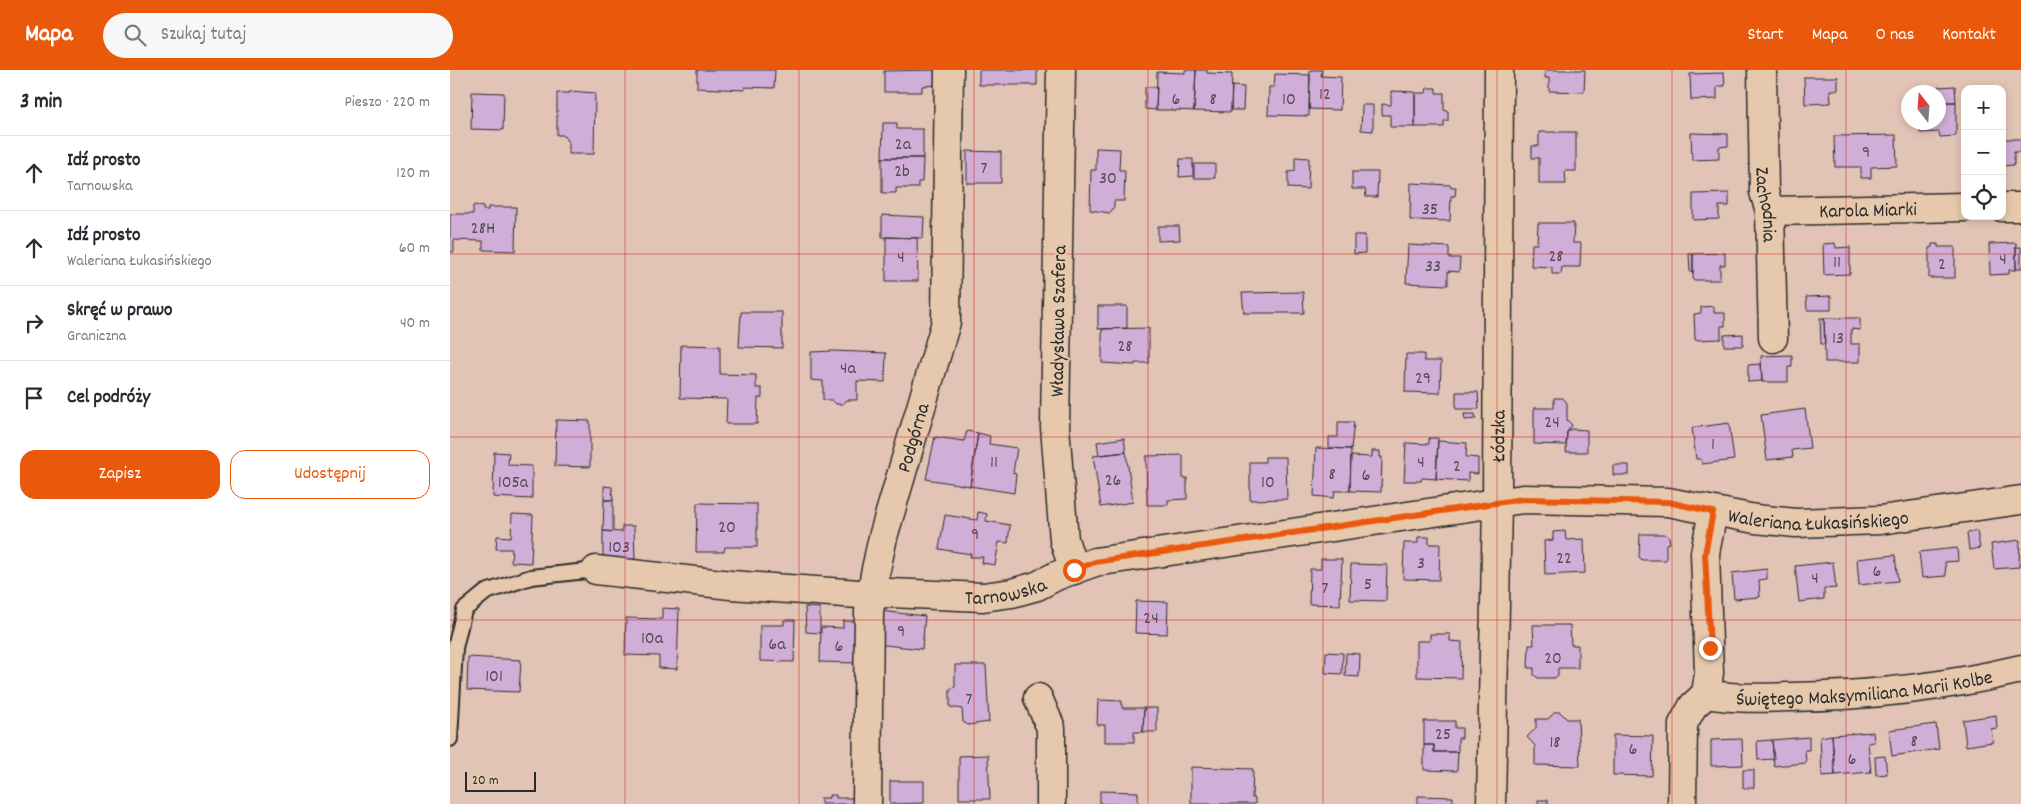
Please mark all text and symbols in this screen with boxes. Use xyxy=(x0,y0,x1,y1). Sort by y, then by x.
search box xyxy=(103,13,453,58)
text: Mapa xyxy=(25,18,73,52)
icon: search xyxy=(121,21,149,49)
text: Szukaj tutaj xyxy=(161,22,247,49)
text: Start xyxy=(1747,23,1784,48)
text: Mapa xyxy=(1812,23,1847,48)
text: O nas xyxy=(1875,23,1914,48)
text: Kontakt xyxy=(1942,23,1996,48)
house number: 12 xyxy=(1319,83,1331,108)
north arrow xyxy=(1901,85,1946,130)
map controls xyxy=(1961,85,2006,220)
button: + xyxy=(1961,85,2006,130)
text: 3 min xyxy=(20,88,62,118)
house number: 6 xyxy=(1172,88,1180,113)
house number: 8 xyxy=(1209,88,1217,113)
house number: 10 xyxy=(1282,88,1296,113)
text: Pieszo · 220 m xyxy=(344,91,430,114)
button: − xyxy=(1961,130,2006,175)
house number: 2a xyxy=(895,133,912,158)
house number: 9 xyxy=(1862,141,1870,166)
text: Idź prosto xyxy=(67,148,140,175)
house number: 7 xyxy=(981,157,988,182)
icon: ahead xyxy=(20,159,48,187)
house number: 2b xyxy=(894,160,910,185)
text: 120 m xyxy=(396,162,430,185)
house number: 30 xyxy=(1099,167,1117,192)
street label: Zachodnia xyxy=(1747,167,1782,243)
text: Tarnowska xyxy=(67,175,132,198)
button: locate xyxy=(1961,175,2006,220)
street label: Karola Miarki xyxy=(1819,197,1918,227)
house number: 35 xyxy=(1422,198,1438,223)
house number: 28H xyxy=(471,217,495,242)
text: Idź prosto xyxy=(67,223,140,250)
icon: ahead xyxy=(20,234,48,262)
text: 60 m xyxy=(399,237,430,260)
street label: Władysława Szafera xyxy=(1045,244,1075,397)
house number: 28 xyxy=(1548,245,1564,270)
house number: 4 xyxy=(897,246,905,271)
house number: 4 xyxy=(1999,248,2007,273)
text: Waleriana Łukasińskiego xyxy=(67,250,212,273)
house number: 11 xyxy=(1833,251,1841,276)
house number: 2 xyxy=(1938,253,1946,278)
house number: 33 xyxy=(1425,255,1441,280)
text: Skręć w prawo xyxy=(67,298,173,325)
icon: right xyxy=(20,309,48,337)
text: 40 m xyxy=(400,312,430,335)
text: Graniczna xyxy=(67,325,126,348)
house number: 13 xyxy=(1832,327,1844,352)
house number: 28 xyxy=(1117,335,1133,360)
house number: 4a xyxy=(840,357,857,382)
house number: 29 xyxy=(1415,367,1431,392)
icon: arrive xyxy=(20,384,48,412)
text: Cel podróży xyxy=(67,385,150,412)
street label: Podgórna xyxy=(892,400,939,476)
street label: Łódzka xyxy=(1486,409,1514,463)
house number: 24 xyxy=(1544,411,1560,436)
house number: 1 xyxy=(1711,433,1715,458)
button: Zapisz xyxy=(20,450,220,499)
button: Udostępnij xyxy=(230,450,430,499)
house number: 11 xyxy=(990,451,998,476)
house number: 4 xyxy=(1417,451,1425,476)
house number: 2 xyxy=(1453,455,1461,480)
house number: 8 xyxy=(1328,463,1336,488)
house number: 6 xyxy=(1362,464,1370,489)
house number: 26 xyxy=(1105,469,1121,494)
house number: 105a xyxy=(498,471,529,496)
house number: 10 xyxy=(1261,471,1275,496)
street label: Waleriana Łukasińskiego xyxy=(1725,503,1911,540)
house number: 20 xyxy=(718,516,736,541)
house number: 9 xyxy=(971,523,979,548)
house number: 103 xyxy=(608,536,630,561)
house number: 22 xyxy=(1556,547,1572,572)
house number: 3 xyxy=(1417,552,1425,577)
route start xyxy=(1063,559,1086,582)
house number: 6 xyxy=(1873,560,1881,585)
house number: 4 xyxy=(1811,567,1819,592)
street label: Tarnowska xyxy=(964,572,1053,614)
house number: 5 xyxy=(1364,573,1372,598)
house number: 7 xyxy=(1322,577,1329,602)
house number: 24 xyxy=(1143,607,1159,632)
house number: 9 xyxy=(897,620,905,645)
house number: 10a xyxy=(641,627,664,652)
house number: 6a xyxy=(768,633,786,658)
house number: 6 xyxy=(835,635,843,660)
route end xyxy=(1699,637,1722,660)
house number: 20 xyxy=(1544,647,1562,672)
house number: 101 xyxy=(485,665,503,690)
street label: Świętego Maksymiliana Marii Kolbe xyxy=(1735,665,1996,715)
house number: 7 xyxy=(966,688,973,713)
house number: 25 xyxy=(1435,723,1451,748)
house number: 8 xyxy=(1910,730,1918,755)
house number: 18 xyxy=(1549,731,1561,756)
house number: 6 xyxy=(1629,738,1637,763)
house number: 6 xyxy=(1848,748,1856,773)
scale bar xyxy=(465,769,536,792)
text: 20 m xyxy=(472,771,499,791)

